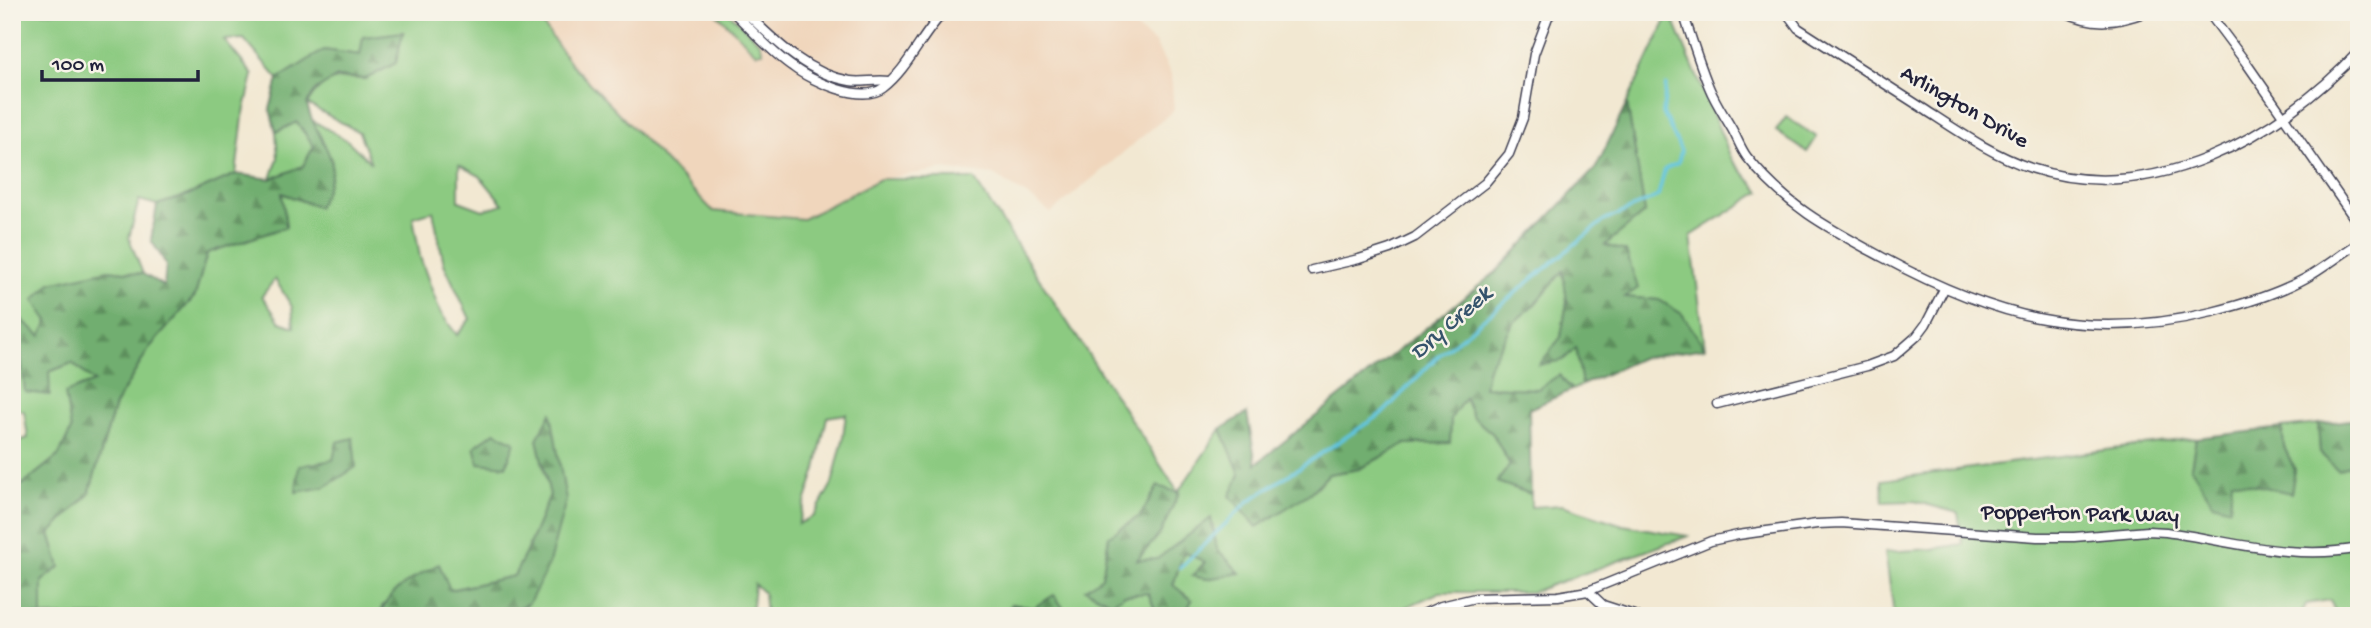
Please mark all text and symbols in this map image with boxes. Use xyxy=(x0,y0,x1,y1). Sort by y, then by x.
scale bar xyxy=(42,38,198,82)
text: 100 m xyxy=(51,54,104,79)
street label: Arlington Drive xyxy=(1895,60,2034,156)
water label: Dry Creek xyxy=(1405,279,1500,367)
street label: Popperton Park Way xyxy=(1980,500,2179,530)

